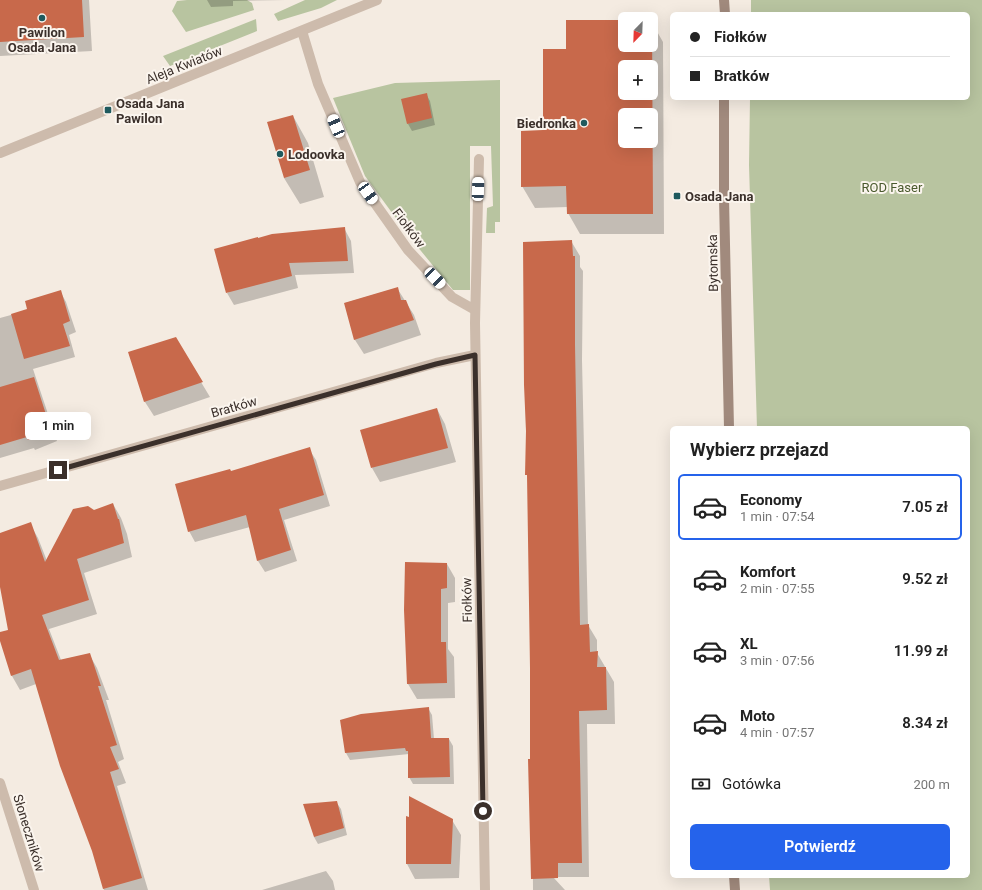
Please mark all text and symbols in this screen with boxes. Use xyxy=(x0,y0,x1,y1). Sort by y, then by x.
north arrow xyxy=(618,12,658,52)
map controls xyxy=(618,12,658,148)
marker: Pawilon Osada Jana xyxy=(37,13,47,23)
place label: Pawilon Osada Jana xyxy=(8,25,76,55)
text: Fiołków xyxy=(714,28,767,46)
street label: Aleja Kwiatów xyxy=(144,43,225,87)
button: + xyxy=(618,60,658,100)
text: Bratków xyxy=(714,67,769,85)
place label: Osada Jana Pawilon xyxy=(116,96,185,126)
marker: Osada Jana Pawilon xyxy=(103,105,113,115)
button: − xyxy=(618,108,658,148)
car xyxy=(326,113,346,139)
place label: Biedronka xyxy=(517,116,576,131)
marker: Biedronka xyxy=(579,118,589,128)
place label: Lodoovka xyxy=(288,147,345,162)
marker: Lodoovka xyxy=(275,149,285,159)
car xyxy=(472,177,484,201)
car xyxy=(356,180,380,206)
park label: ROD Faser xyxy=(862,180,923,195)
place label: Osada Jana xyxy=(685,189,754,204)
marker: Osada Jana xyxy=(672,191,682,201)
street label: Fiołków xyxy=(389,205,429,251)
street label: Bytomska xyxy=(705,234,721,292)
car xyxy=(422,265,448,291)
street label: Bratków xyxy=(209,393,259,421)
callout: 1 min xyxy=(25,412,91,440)
text: 1 min xyxy=(42,418,74,433)
text: Wybierz przejazd xyxy=(690,439,829,460)
route end xyxy=(49,461,67,479)
icon: car xyxy=(692,489,728,525)
text: Economy xyxy=(740,491,802,509)
text: 7.05 zł xyxy=(902,498,948,516)
text: 1 min · 07:54 xyxy=(740,509,815,524)
icon: car xyxy=(692,561,728,597)
text: Komfort xyxy=(740,563,796,581)
text: 9.52 zł xyxy=(902,570,948,588)
street label: Fiołków xyxy=(459,577,475,623)
text: 2 min · 07:55 xyxy=(740,581,815,596)
icon: car xyxy=(692,633,728,669)
text: XL xyxy=(740,635,758,653)
text: 11.99 zł xyxy=(894,642,948,660)
text: 3 min · 07:56 xyxy=(740,653,815,668)
icon: car xyxy=(692,705,728,741)
text: Moto xyxy=(740,707,775,725)
text: 8.34 zł xyxy=(902,714,948,732)
text: 4 min · 07:57 xyxy=(740,725,815,740)
icon: cash xyxy=(690,773,712,795)
text: Gotówka xyxy=(722,775,781,793)
text: 200 m xyxy=(913,777,950,792)
street label: Słoneczników xyxy=(10,793,48,874)
route start xyxy=(474,802,492,820)
button: Potwierdź xyxy=(690,824,950,870)

